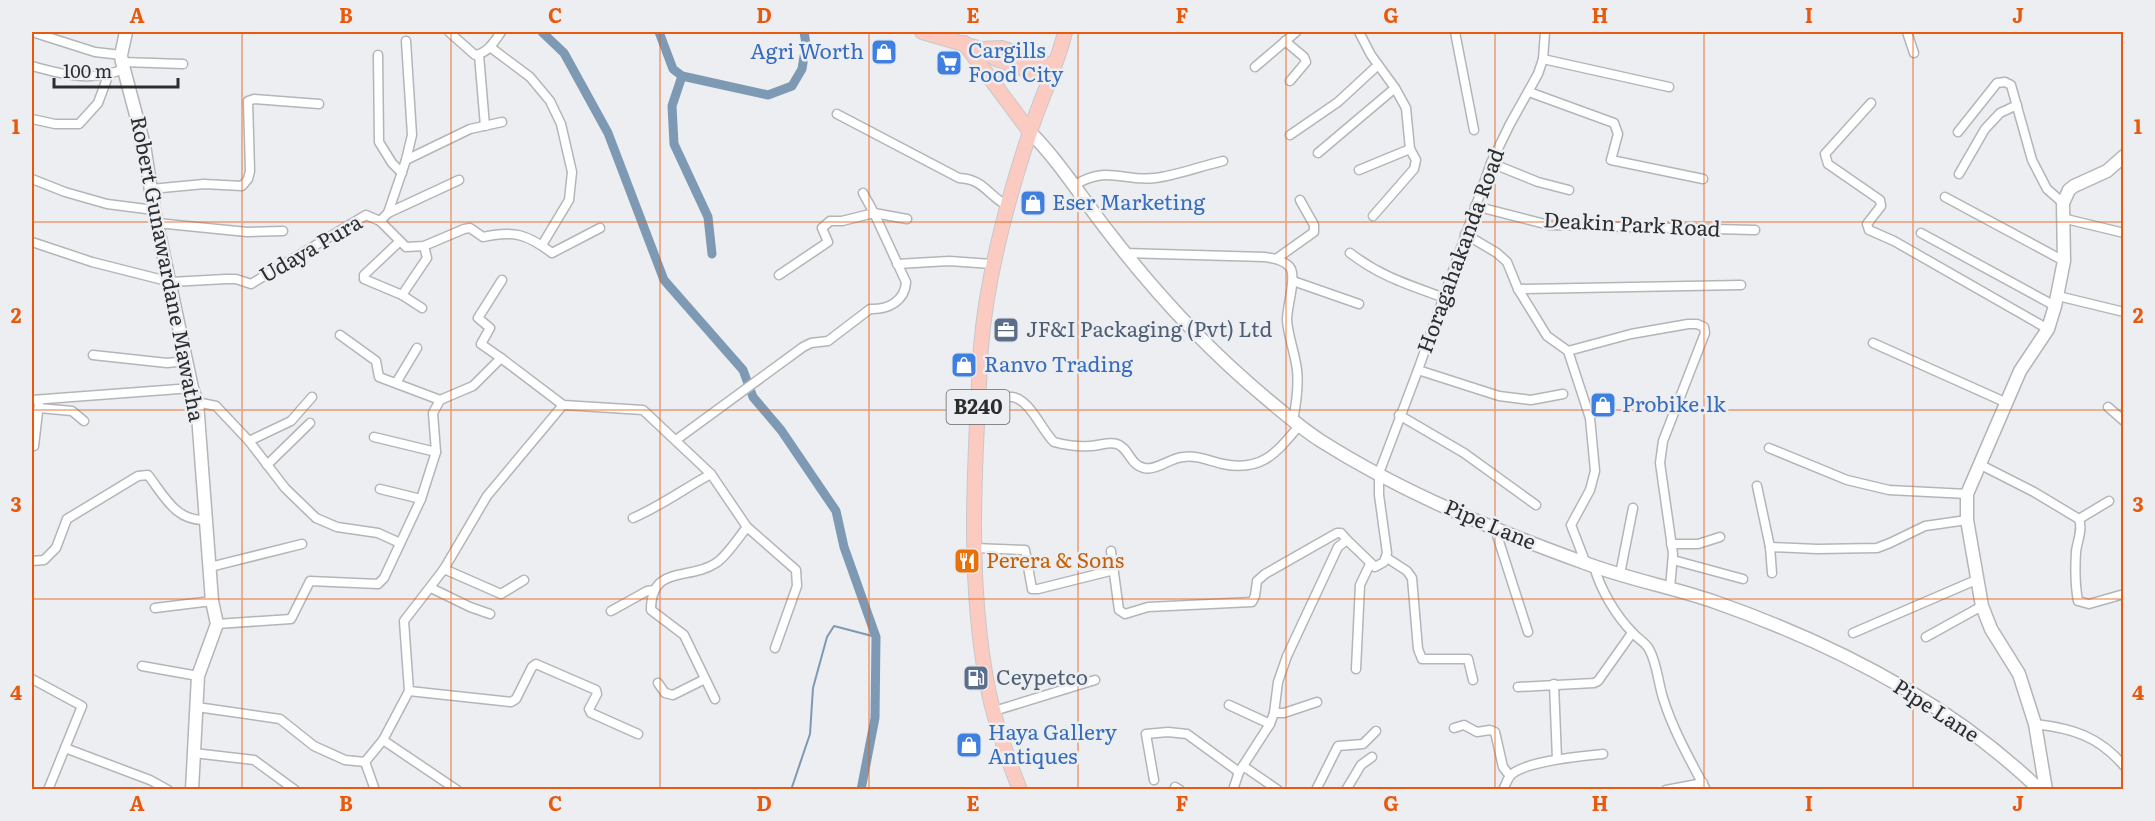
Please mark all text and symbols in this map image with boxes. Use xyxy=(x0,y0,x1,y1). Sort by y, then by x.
text: A xyxy=(129,0,145,29)
text: B xyxy=(339,0,353,29)
text: C xyxy=(548,0,562,29)
text: D xyxy=(756,0,772,29)
text: E xyxy=(966,0,980,29)
text: F xyxy=(1176,0,1189,29)
text: G xyxy=(1383,0,1399,29)
text: H xyxy=(1592,0,1608,29)
text: I xyxy=(1805,0,1813,29)
text: J xyxy=(2012,0,2024,29)
place label: Cargills Food City xyxy=(968,33,1064,88)
place label: Agri Worth xyxy=(750,34,864,65)
shop icon: Agri Worth xyxy=(869,37,899,67)
supermarket icon: Cargills Food City xyxy=(934,48,964,78)
scale bar xyxy=(54,51,178,89)
text: 100 m xyxy=(63,57,112,84)
text: 1 xyxy=(12,110,20,140)
text: 1 xyxy=(2134,110,2142,140)
street label: Robert Gunawardane Mawatha xyxy=(125,113,214,425)
street label: Horagahakanda Road xyxy=(1407,143,1510,357)
place label: Eser Marketing xyxy=(1052,185,1205,216)
shop icon: Eser Marketing xyxy=(1018,188,1048,218)
street label: Deakin Park Road xyxy=(1543,202,1722,243)
street label: Udaya Pura xyxy=(253,205,367,289)
text: 2 xyxy=(11,299,22,329)
text: 2 xyxy=(2133,299,2144,329)
place label: JF&I Packaging (Pvt) Ltd xyxy=(1026,312,1272,343)
office icon: JF&I Packaging (Pvt) Ltd xyxy=(991,315,1021,345)
place label: Ranvo Trading xyxy=(984,347,1133,378)
shop icon: Ranvo Trading xyxy=(949,350,979,380)
place label: Probike.lk xyxy=(1622,387,1726,418)
road number: B240 xyxy=(946,390,1010,424)
shop icon: Probike.lk xyxy=(1588,390,1618,420)
text: 3 xyxy=(10,488,22,518)
text: 3 xyxy=(2132,488,2144,518)
street label: Pipe Lane xyxy=(1440,490,1542,556)
place label: Perera & Sons xyxy=(986,543,1124,574)
restaurant icon: Perera & Sons xyxy=(952,546,982,576)
place label: Ceypetco xyxy=(996,660,1088,691)
fuel station icon: Ceypetco xyxy=(961,663,991,693)
street label: Pipe Lane xyxy=(1888,670,1986,748)
text: 4 xyxy=(10,676,22,706)
text: 4 xyxy=(2132,676,2144,706)
place label: Haya Gallery Antiques xyxy=(988,715,1118,770)
shop icon: Haya Gallery Antiques xyxy=(954,730,984,760)
text: A xyxy=(129,787,145,817)
text: B xyxy=(339,787,353,817)
text: C xyxy=(548,787,562,817)
text: D xyxy=(756,787,772,817)
text: E xyxy=(966,787,980,817)
text: F xyxy=(1176,787,1189,817)
text: G xyxy=(1383,787,1399,817)
text: H xyxy=(1592,787,1608,817)
text: I xyxy=(1805,787,1813,817)
text: J xyxy=(2012,787,2024,817)

